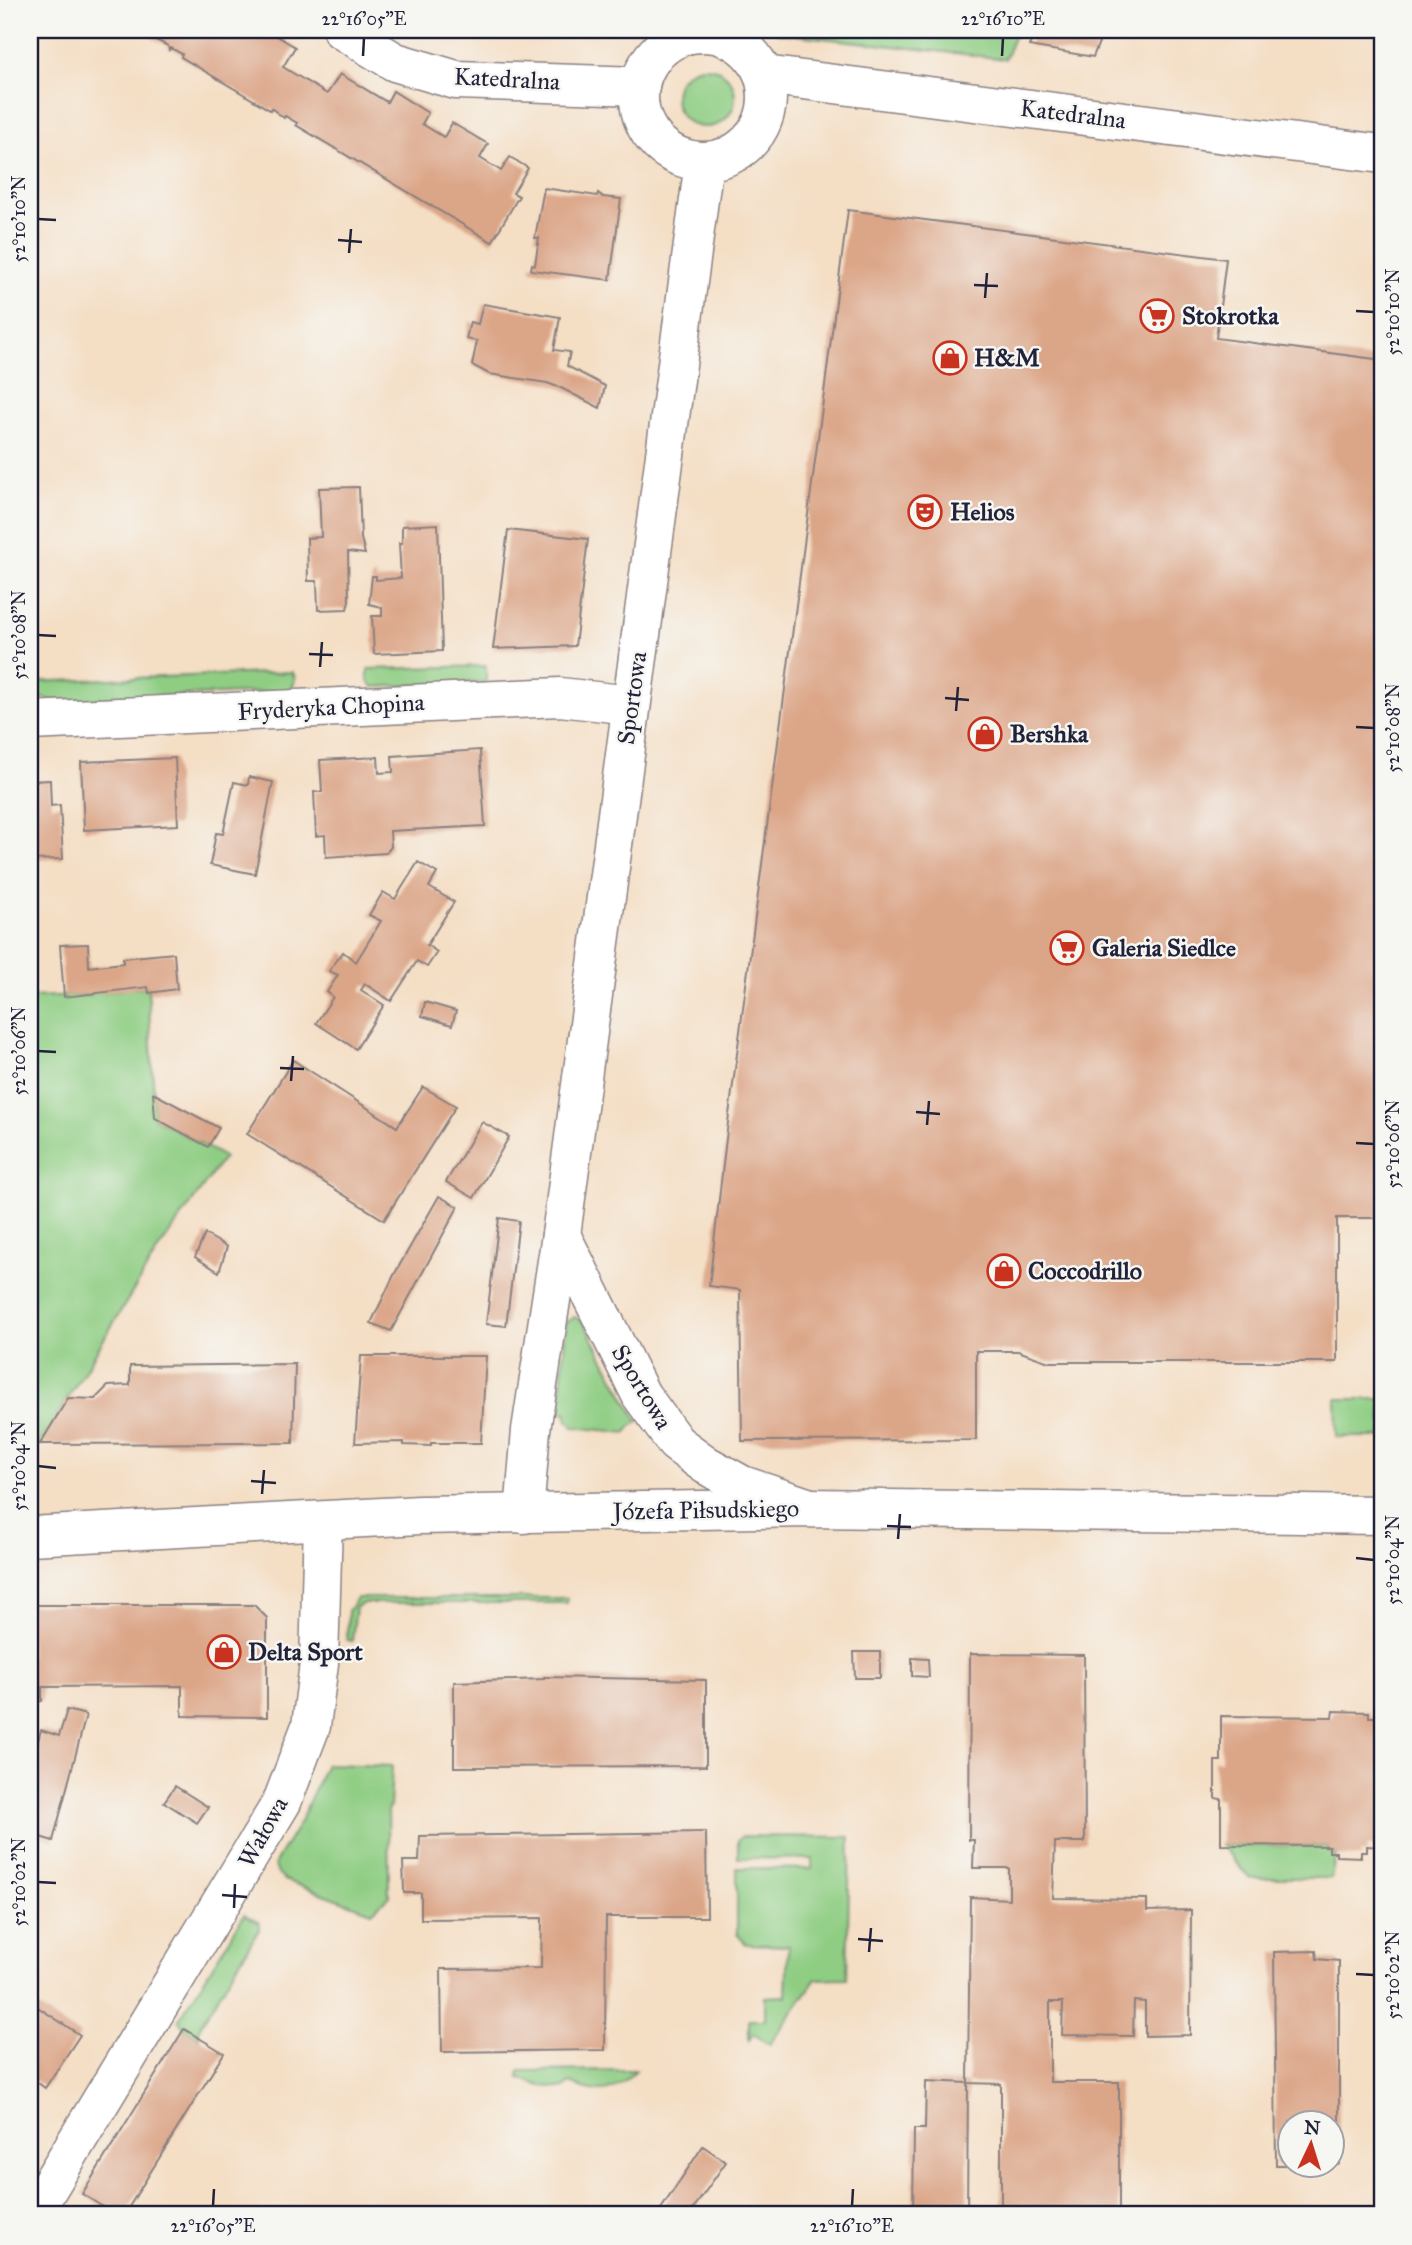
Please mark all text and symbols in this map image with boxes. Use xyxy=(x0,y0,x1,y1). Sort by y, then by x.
text: 22°16'05"E xyxy=(321,8,407,30)
text: 22°16'10"E xyxy=(961,8,1045,30)
street label: Katedralna xyxy=(453,61,562,97)
street label: Katedralna xyxy=(1018,93,1129,135)
text: 52°10'10"N xyxy=(8,176,30,262)
text: 52°10'10"N xyxy=(1382,269,1404,355)
supermarket icon: Stokrotka xyxy=(1138,297,1176,335)
place label: Stokrotka xyxy=(1182,301,1279,331)
shop icon: H&M xyxy=(931,339,969,377)
place label: H&M xyxy=(974,343,1040,373)
theatre icon: Helios xyxy=(906,493,944,531)
place label: Helios xyxy=(950,497,1015,527)
text: 52°10'08"N xyxy=(8,590,30,680)
street label: Sportowa xyxy=(611,649,653,746)
text: 52°10'08"N xyxy=(1382,683,1404,773)
street label: Fryderyka Chopina xyxy=(237,687,426,727)
shop icon: Bershka xyxy=(966,715,1004,753)
place label: Bershka xyxy=(1010,719,1089,749)
supermarket icon: Galeria Siedlce xyxy=(1048,929,1086,967)
place label: Galeria Siedlce xyxy=(1092,933,1236,963)
text: 52°10'06"N xyxy=(8,1006,30,1096)
text: 52°10'06"N xyxy=(1382,1099,1404,1189)
shop icon: Coccodrillo xyxy=(985,1252,1023,1290)
place label: Coccodrillo xyxy=(1028,1256,1142,1286)
street label: Sportowa xyxy=(605,1339,679,1436)
text: 52°10'04"N xyxy=(8,1421,30,1511)
street label: Józefa Piłsudskiego xyxy=(610,1493,799,1527)
text: 52°10'04"N xyxy=(1382,1515,1404,1605)
shop icon: Delta Sport xyxy=(205,1633,243,1671)
place label: Delta Sport xyxy=(248,1637,363,1667)
street label: Wałowa xyxy=(231,1791,295,1873)
text: 52°10'02"N xyxy=(8,1838,30,1926)
text: 52°10'02"N xyxy=(1382,1931,1404,2019)
north arrow xyxy=(1276,2108,1346,2178)
text: N xyxy=(1303,2116,1321,2140)
text: 22°16'05"E xyxy=(170,2215,256,2237)
text: 22°16'10"E xyxy=(810,2215,894,2237)

